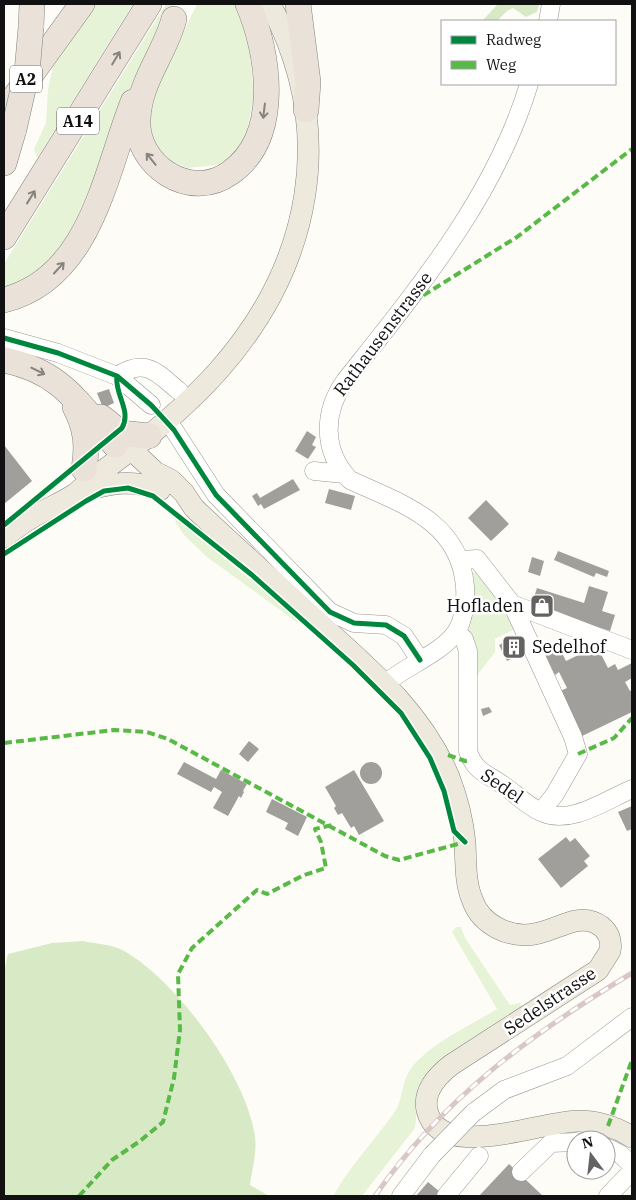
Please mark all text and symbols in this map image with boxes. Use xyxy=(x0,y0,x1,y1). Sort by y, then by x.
legend xyxy=(441,20,616,85)
text: Radweg xyxy=(486,30,541,49)
one-way arrow xyxy=(111,52,121,66)
text: Weg xyxy=(486,55,516,74)
road number: A2 xyxy=(10,66,42,92)
one-way arrow xyxy=(259,102,269,118)
road number: A14 xyxy=(57,108,99,134)
one-way arrow xyxy=(145,153,156,166)
one-way arrow xyxy=(26,190,36,204)
one-way arrow xyxy=(53,261,65,274)
street label: Rathausenstrasse xyxy=(328,267,437,401)
one-way arrow xyxy=(30,367,45,377)
shop icon: Hofladen xyxy=(529,593,555,619)
place label: Hofladen xyxy=(446,594,524,617)
building icon: Sedelhof xyxy=(501,634,527,660)
place label: Sedelhof xyxy=(532,635,608,658)
street label: Sedel xyxy=(477,763,528,808)
street label: Sedelstrasse xyxy=(499,961,600,1040)
north arrow xyxy=(566,1130,616,1180)
text: N xyxy=(580,1132,595,1153)

